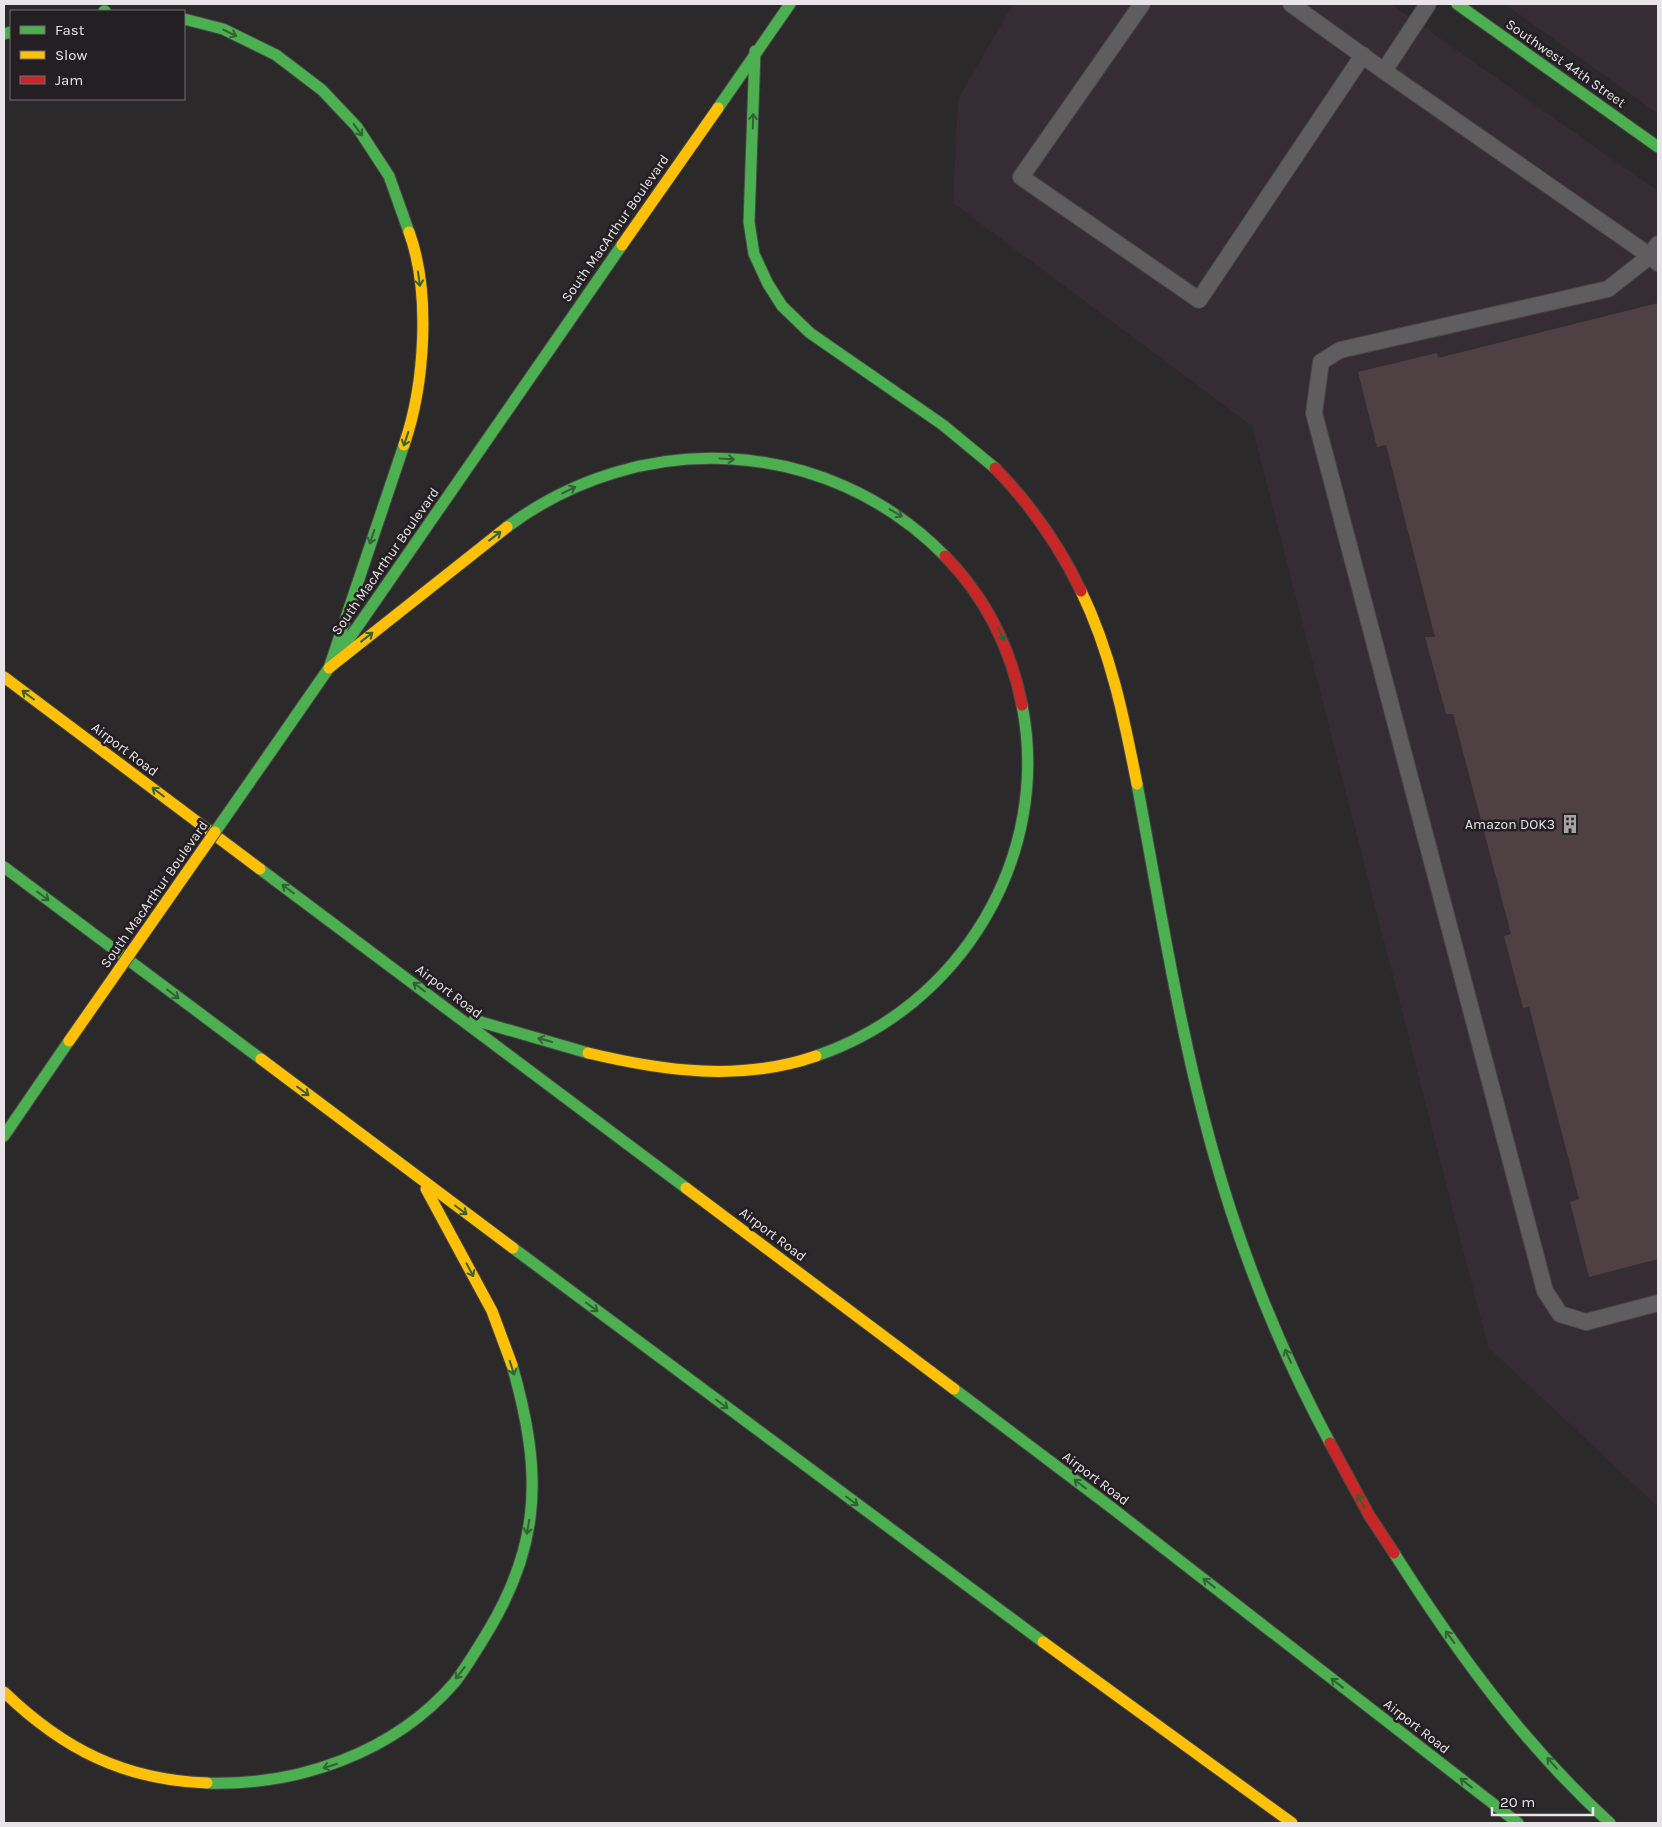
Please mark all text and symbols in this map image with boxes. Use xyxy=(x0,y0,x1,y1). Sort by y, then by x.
legend xyxy=(10,10,185,100)
street label: Southwest 44th Street xyxy=(1502,16,1629,111)
text: Fast xyxy=(55,21,85,39)
one-way arrow xyxy=(223,28,238,38)
text: Slow xyxy=(55,46,87,64)
text: Jam xyxy=(55,71,83,89)
one-way arrow xyxy=(748,113,757,129)
one-way arrow xyxy=(353,123,364,136)
street label: South MacArthur Boulevard xyxy=(558,151,673,305)
one-way arrow xyxy=(414,270,424,286)
one-way arrow xyxy=(401,431,410,446)
one-way arrow xyxy=(718,454,735,464)
street label: South MacArthur Boulevard xyxy=(328,484,443,638)
one-way arrow xyxy=(561,485,576,495)
one-way arrow xyxy=(888,508,902,518)
one-way arrow xyxy=(367,529,377,545)
one-way arrow xyxy=(488,531,501,542)
one-way arrow xyxy=(996,626,1006,641)
one-way arrow xyxy=(361,632,374,643)
one-way arrow xyxy=(21,690,35,700)
street label: Airport Road xyxy=(88,719,161,780)
one-way arrow xyxy=(151,787,165,797)
building icon: Amazon DOK3 xyxy=(1559,813,1581,835)
place label: Amazon DOK3 xyxy=(1465,816,1555,833)
street label: South MacArthur Boulevard xyxy=(97,817,212,971)
one-way arrow xyxy=(282,884,295,895)
one-way arrow xyxy=(36,891,50,901)
street label: Airport Road xyxy=(412,961,485,1022)
one-way arrow xyxy=(413,981,426,992)
one-way arrow xyxy=(166,988,179,999)
one-way arrow xyxy=(537,1035,553,1045)
one-way arrow xyxy=(296,1086,310,1096)
street label: Airport Road xyxy=(736,1204,809,1265)
one-way arrow xyxy=(454,1205,468,1215)
one-way arrow xyxy=(466,1262,475,1277)
one-way arrow xyxy=(585,1302,599,1312)
one-way arrow xyxy=(1283,1349,1293,1364)
one-way arrow xyxy=(508,1359,517,1375)
one-way arrow xyxy=(715,1399,729,1409)
street label: Airport Road xyxy=(1059,1448,1132,1509)
one-way arrow xyxy=(1074,1479,1087,1490)
one-way arrow xyxy=(1356,1494,1366,1509)
one-way arrow xyxy=(845,1496,859,1506)
one-way arrow xyxy=(522,1519,532,1535)
one-way arrow xyxy=(1203,1578,1216,1589)
one-way arrow xyxy=(1445,1630,1455,1644)
one-way arrow xyxy=(455,1666,466,1679)
one-way arrow xyxy=(1331,1678,1344,1689)
street label: Airport Road xyxy=(1380,1695,1453,1757)
one-way arrow xyxy=(1546,1757,1558,1770)
one-way arrow xyxy=(322,1761,338,1771)
one-way arrow xyxy=(1460,1777,1473,1788)
scale bar xyxy=(1492,1784,1593,1816)
text: 20 m xyxy=(1500,1793,1535,1811)

